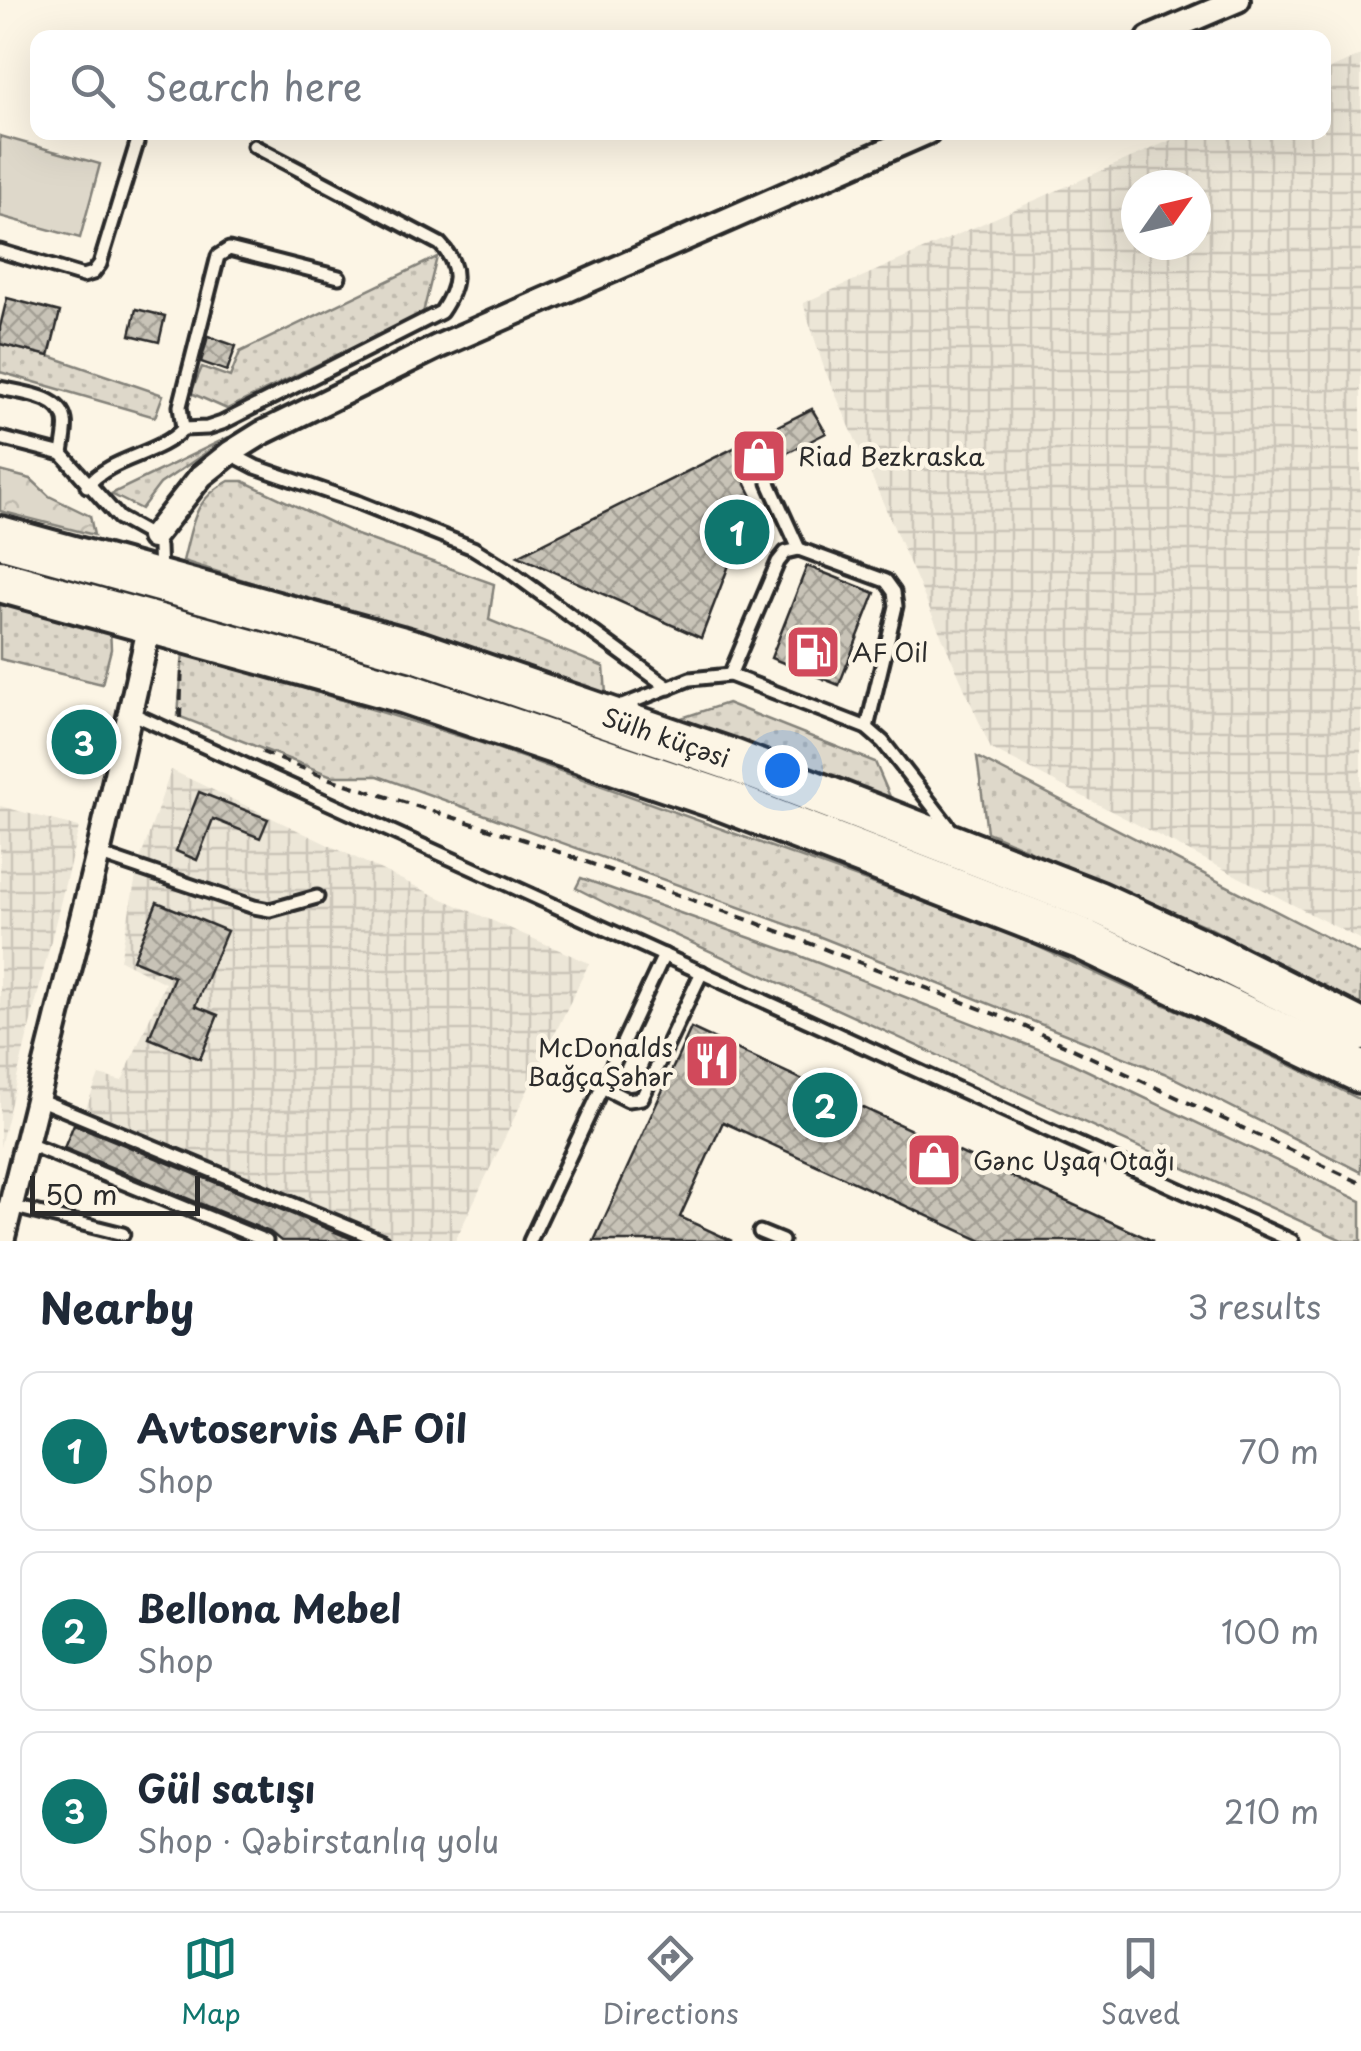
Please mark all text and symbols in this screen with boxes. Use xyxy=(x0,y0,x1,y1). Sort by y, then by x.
search box xyxy=(30,30,1331,140)
text: Search here xyxy=(145,57,362,114)
icon: search xyxy=(65,58,120,113)
north arrow xyxy=(1121,170,1211,260)
shop icon: Riad Bezkraska xyxy=(729,426,789,486)
place label: Riad Bezkraska xyxy=(798,437,985,475)
pin: 1 xyxy=(704,494,770,570)
fuel station icon: AF Oil xyxy=(783,622,843,682)
place label: AF Oil xyxy=(852,633,928,671)
street label: Sülh küçəsi xyxy=(597,697,735,777)
pin: 3 xyxy=(52,704,116,780)
your location xyxy=(757,745,808,796)
place label: McDonalds BağçaŞəhər xyxy=(527,1028,673,1095)
restaurant icon: McDonalds BağçaŞəhər xyxy=(682,1031,742,1091)
pin: 2 xyxy=(792,1068,858,1142)
shop icon: Gənc Uşaq Otağı xyxy=(904,1130,964,1190)
place label: Gənc Uşaq Otağı xyxy=(973,1141,1175,1179)
scale bar xyxy=(30,1171,200,1216)
text: 50 m xyxy=(45,1172,118,1215)
text: Nearby xyxy=(40,1275,194,1338)
text: 3 results xyxy=(1187,1282,1321,1330)
text: Avtoservis AF Oil xyxy=(137,1399,467,1456)
text: 1 xyxy=(67,1427,82,1475)
text: 70 m xyxy=(1239,1427,1319,1475)
text: Shop xyxy=(137,1456,214,1504)
text: Bellona Mebel xyxy=(137,1579,401,1636)
text: 2 xyxy=(63,1607,86,1655)
text: 100 m xyxy=(1221,1607,1319,1655)
text: Shop xyxy=(137,1636,214,1684)
text: Gül satışı xyxy=(137,1759,316,1816)
text: 3 xyxy=(64,1787,85,1835)
text: 210 m xyxy=(1224,1787,1319,1835)
text: Shop · Qəbirstanlıq yolu xyxy=(137,1816,499,1864)
tab: Map xyxy=(181,1931,241,2034)
tab: Directions xyxy=(603,1931,739,2034)
tab: Saved xyxy=(1101,1931,1180,2034)

